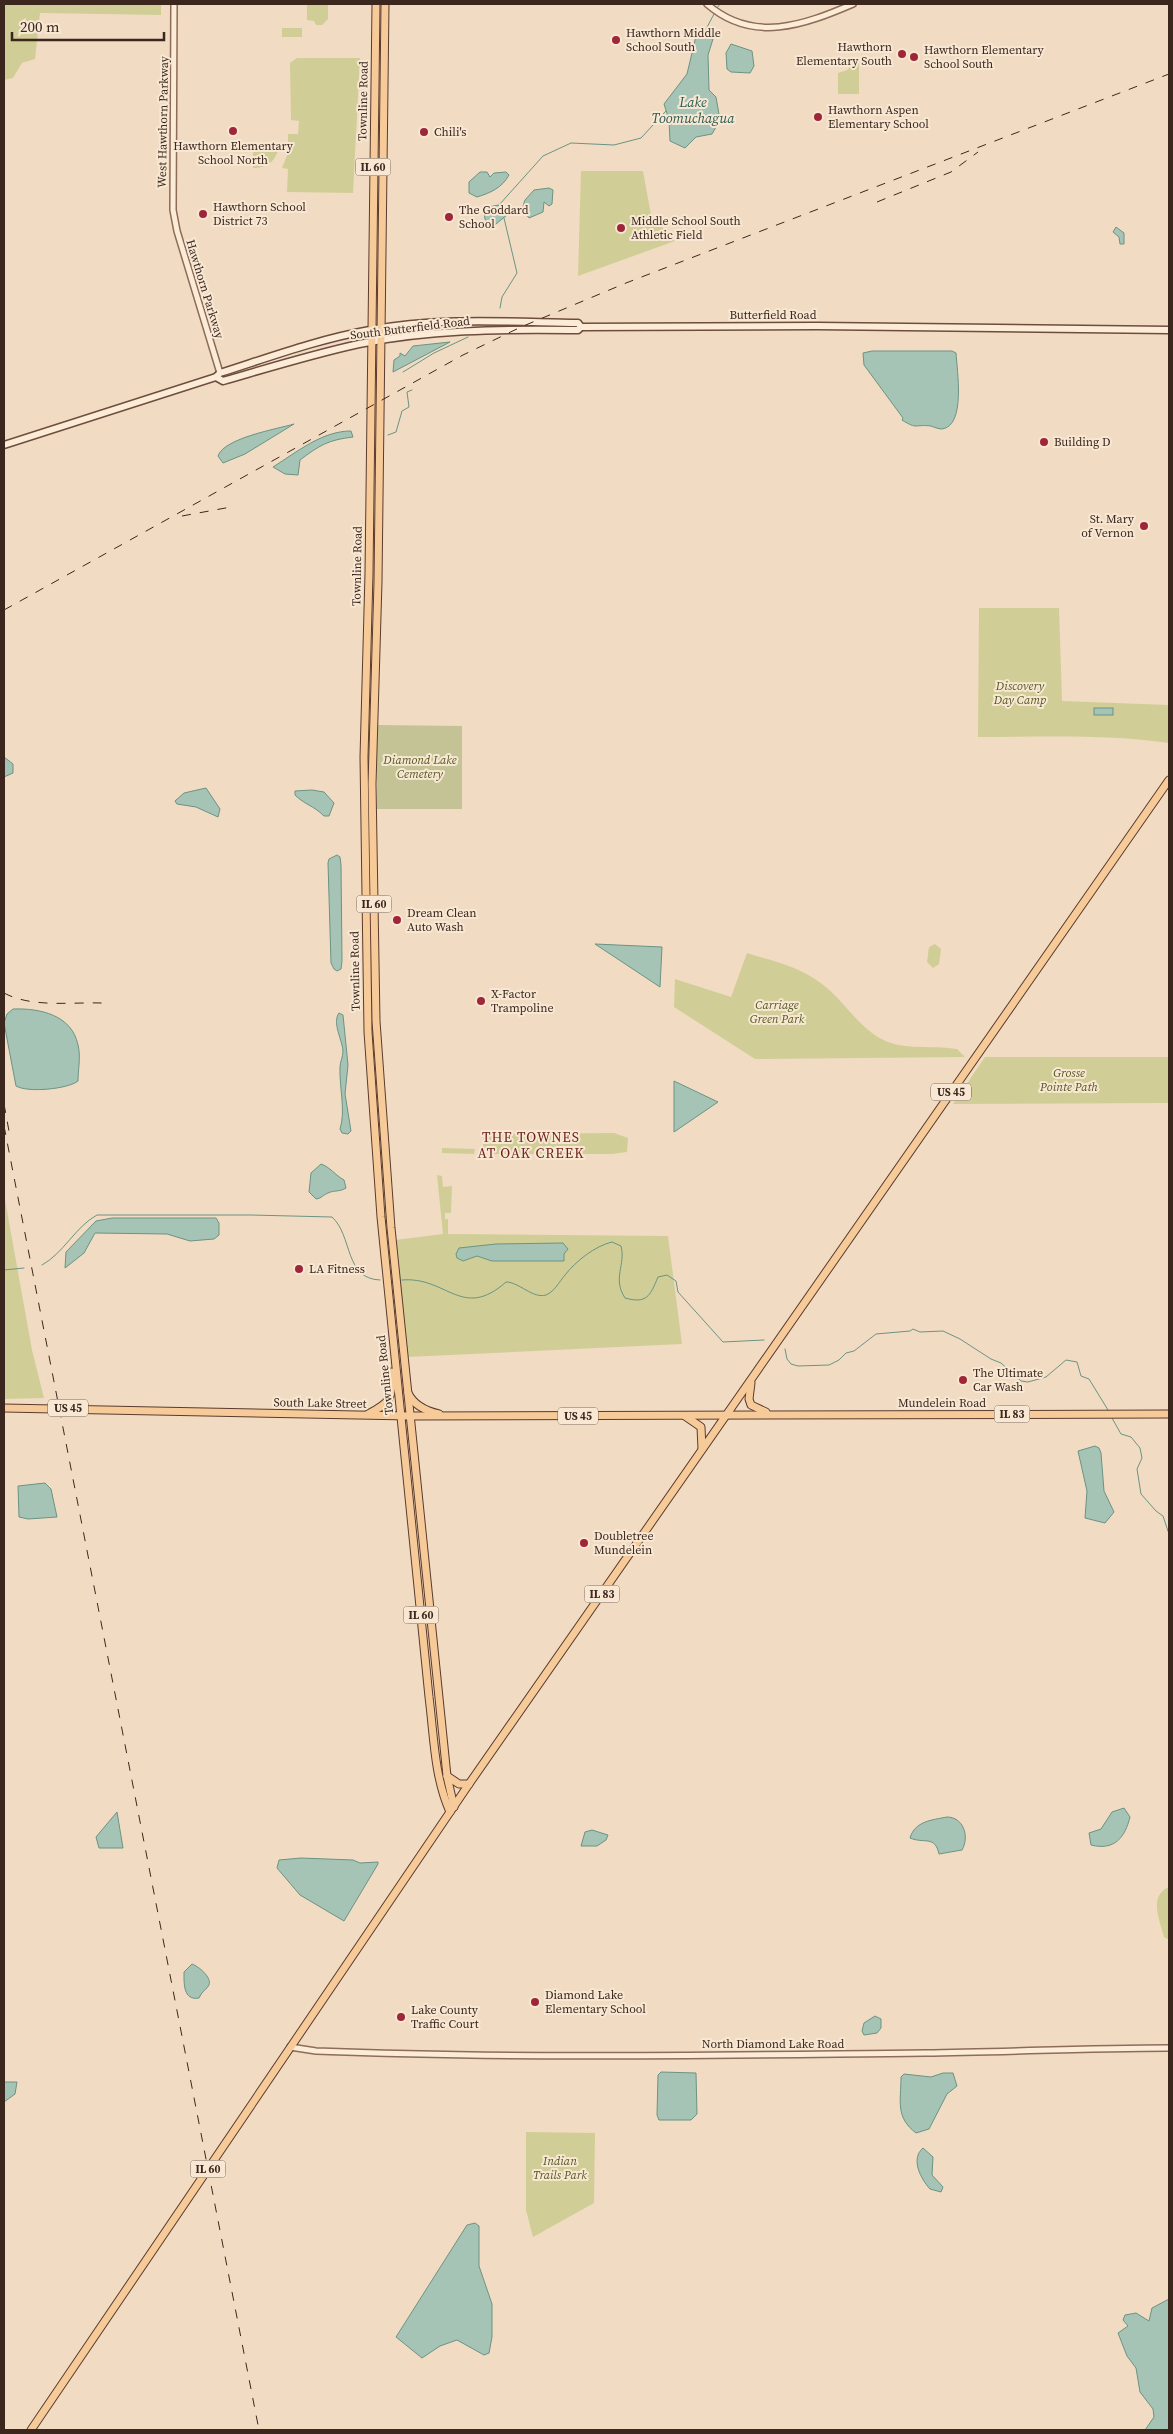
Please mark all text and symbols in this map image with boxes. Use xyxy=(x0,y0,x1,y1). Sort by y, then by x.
scale bar xyxy=(12,10,165,42)
text: 200 m xyxy=(20,16,60,37)
place label: Hawthorn Middle School South xyxy=(626,25,721,55)
marker: Hawthorn Middle School South xyxy=(610,34,622,46)
place label: Hawthorn Elementary South xyxy=(796,39,892,69)
place label: Hawthorn Elementary School South xyxy=(924,42,1044,72)
marker: Hawthorn Elementary South xyxy=(896,48,908,60)
marker: Hawthorn Elementary School South xyxy=(908,51,920,63)
street label: West Hawthorn Parkway xyxy=(154,55,172,188)
street label: Townline Road xyxy=(354,61,372,141)
water label: Lake Toomuchagua xyxy=(652,92,735,128)
place label: Hawthorn Aspen Elementary School xyxy=(828,102,929,132)
marker: Hawthorn Aspen Elementary School xyxy=(812,111,824,123)
place label: Chili's xyxy=(434,124,467,140)
marker: Hawthorn Elementary School North xyxy=(227,125,239,137)
marker: Chili's xyxy=(418,126,430,138)
place label: Hawthorn Elementary School North xyxy=(173,138,294,168)
road number: IL 60 xyxy=(356,158,390,176)
place label: Hawthorn School District 73 xyxy=(213,199,306,229)
place label: The Goddard School xyxy=(459,202,529,232)
marker: Hawthorn School District 73 xyxy=(197,208,209,220)
marker: The Goddard School xyxy=(443,211,455,223)
place label: Middle School South Athletic Field xyxy=(631,213,741,243)
marker: Middle School South Athletic Field xyxy=(615,222,627,234)
street label: Hawthorn Parkway xyxy=(182,237,228,341)
street label: Butterfield Road xyxy=(729,307,817,323)
street label: South Butterfield Road xyxy=(349,313,471,343)
place label: Building D xyxy=(1054,434,1111,450)
marker: Building D xyxy=(1038,436,1050,448)
place label: St. Mary of Vernon xyxy=(1081,511,1135,541)
marker: St. Mary of Vernon xyxy=(1138,520,1150,532)
street label: Townline Road xyxy=(348,526,366,606)
park label: Discovery Day Camp xyxy=(993,678,1046,708)
park label: Diamond Lake Cemetery xyxy=(382,752,457,782)
road number: IL 60 xyxy=(356,896,392,912)
place label: Dream Clean Auto Wash xyxy=(407,905,477,935)
marker: Dream Clean Auto Wash xyxy=(391,914,403,926)
street label: Townline Road xyxy=(346,931,364,1011)
place label: X-Factor Trampoline xyxy=(491,986,554,1016)
marker: X-Factor Trampoline xyxy=(475,995,487,1007)
park label: Carriage Green Park xyxy=(750,997,805,1027)
park label: Grosse Pointe Path xyxy=(1039,1065,1098,1095)
road number: US 45 xyxy=(931,1084,971,1100)
district label: THE TOWNES AT OAK CREEK xyxy=(477,1127,585,1163)
place label: LA Fitness xyxy=(309,1261,365,1277)
marker: LA Fitness xyxy=(293,1263,305,1275)
street label: Townline Road xyxy=(373,1334,397,1416)
place label: The Ultimate Car Wash xyxy=(973,1365,1043,1395)
marker: The Ultimate Car Wash xyxy=(957,1374,969,1386)
street label: South Lake Street xyxy=(273,1394,367,1412)
street label: Mundelein Road xyxy=(898,1395,986,1411)
road number: US 45 xyxy=(48,1400,88,1416)
road number: IL 83 xyxy=(994,1406,1030,1422)
road number: US 45 xyxy=(558,1408,598,1424)
place label: Doubletree Mundelein xyxy=(594,1528,654,1558)
marker: Doubletree Mundelein xyxy=(578,1537,590,1549)
road number: IL 83 xyxy=(584,1586,620,1602)
road number: IL 60 xyxy=(404,1606,438,1624)
place label: Diamond Lake Elementary School xyxy=(545,1987,646,2017)
marker: Diamond Lake Elementary School xyxy=(529,1996,541,2008)
place label: Lake County Traffic Court xyxy=(411,2002,479,2032)
marker: Lake County Traffic Court xyxy=(395,2011,407,2023)
street label: North Diamond Lake Road xyxy=(702,2036,844,2052)
park label: Indian Trails Park xyxy=(533,2153,587,2183)
road number: IL 60 xyxy=(190,2160,226,2178)

